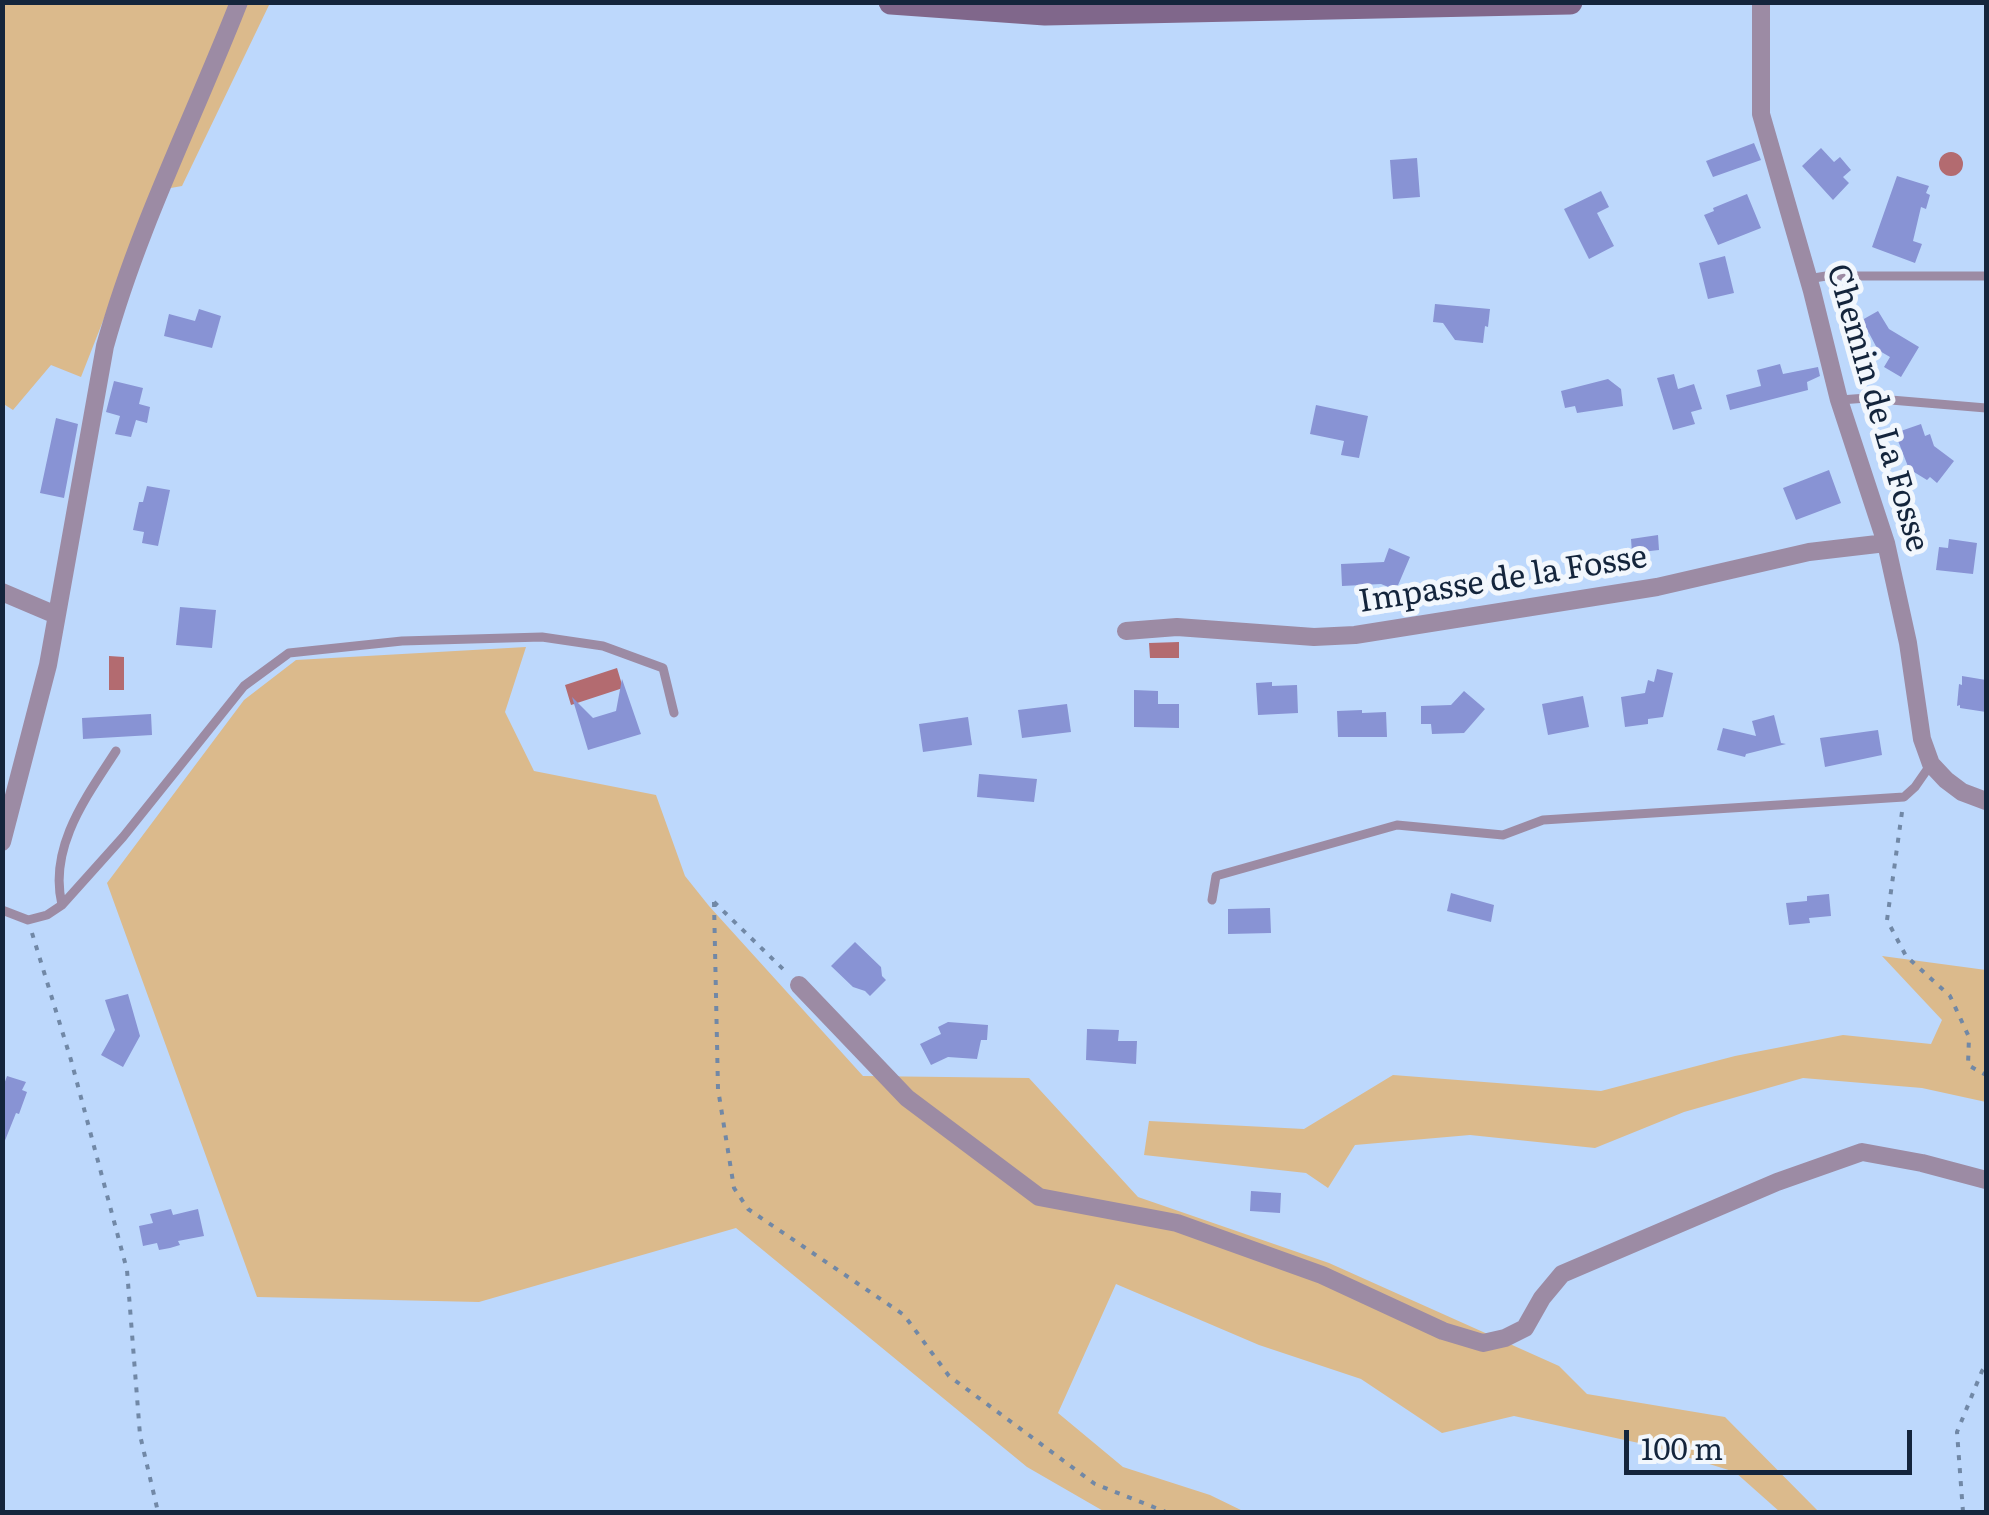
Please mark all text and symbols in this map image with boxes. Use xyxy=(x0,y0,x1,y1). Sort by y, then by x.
street label: Chemin de La Fosse xyxy=(1818,260,1936,556)
street label: Impasse de la Fosse xyxy=(1356,538,1650,622)
scale bar xyxy=(1629,1410,1916,1472)
text: 100 m xyxy=(1641,1425,1723,1469)

